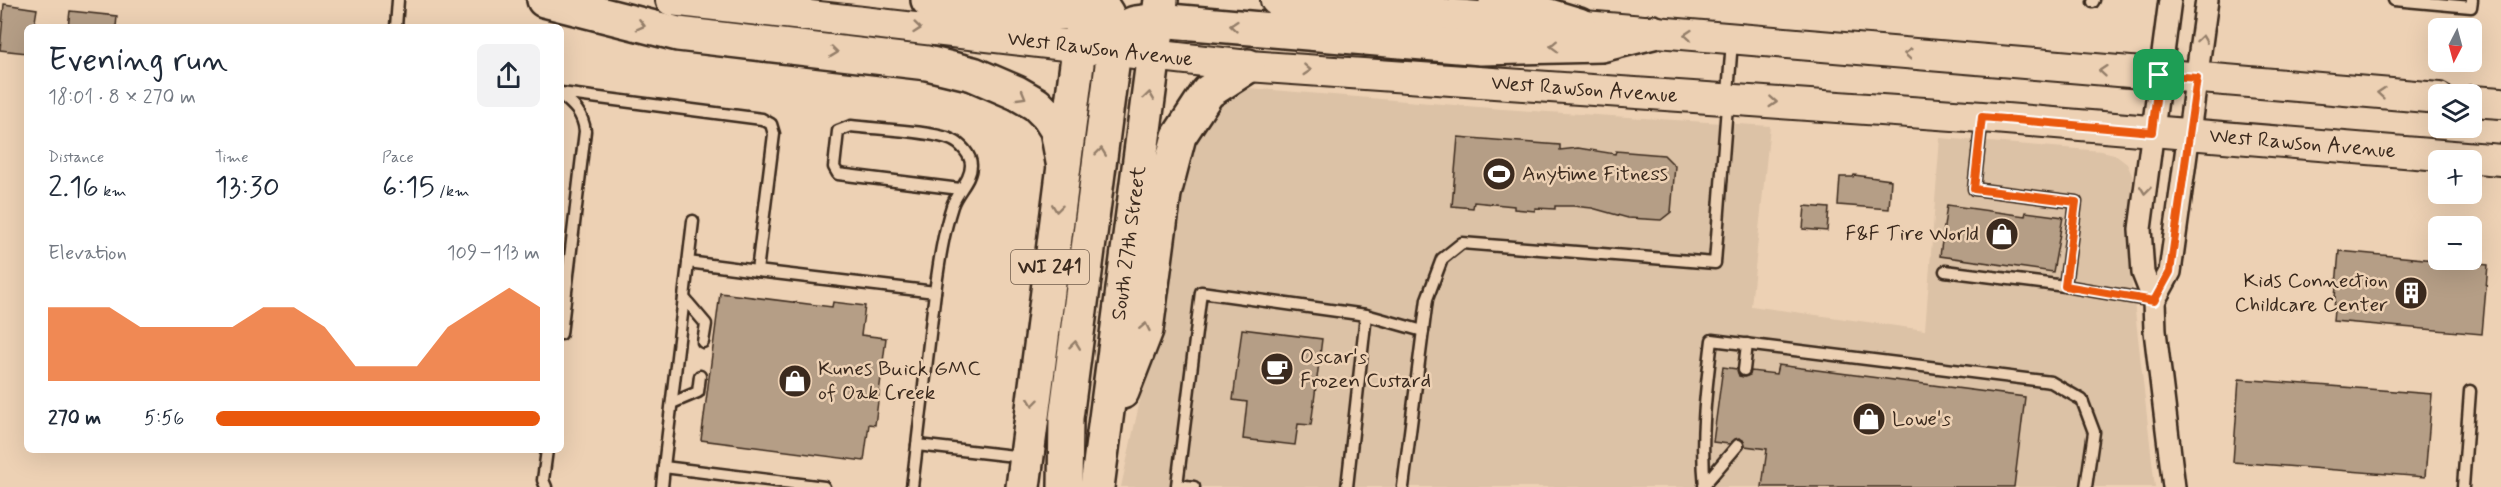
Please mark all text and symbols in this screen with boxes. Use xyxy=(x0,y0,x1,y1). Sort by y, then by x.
one-way arrow xyxy=(636,17,646,30)
north arrow xyxy=(2428,18,2482,72)
map controls xyxy=(2428,18,2482,270)
one-way arrow xyxy=(1230,20,1239,33)
one-way arrow xyxy=(912,21,921,34)
street label: West Rawson Avenue xyxy=(1006,25,1195,74)
one-way arrow xyxy=(1684,29,1693,42)
one-way arrow xyxy=(2195,34,2207,43)
text: Evening run xyxy=(48,39,228,83)
one-way arrow xyxy=(1550,40,1559,52)
button: share xyxy=(477,44,540,107)
one-way arrow xyxy=(830,45,839,58)
one-way arrow xyxy=(1904,48,1913,61)
pin xyxy=(2133,49,2184,100)
icon: arrive xyxy=(2142,58,2175,91)
one-way arrow xyxy=(1302,63,1311,76)
one-way arrow xyxy=(2098,64,2107,77)
street label: West Rawson Avenue xyxy=(1490,69,1679,110)
text: 18:01 · 8 × 270 m xyxy=(48,84,196,111)
button: layers xyxy=(2428,84,2482,138)
one-way arrow xyxy=(2376,87,2385,100)
one-way arrow xyxy=(1016,89,1026,101)
one-way arrow xyxy=(1142,91,1154,101)
one-way arrow xyxy=(1769,96,1778,109)
street label: West Rawson Avenue xyxy=(2208,122,2397,165)
text: Distance xyxy=(48,147,104,168)
text: Time xyxy=(215,147,249,168)
text: Pace xyxy=(382,147,414,168)
one-way arrow xyxy=(1094,147,1106,156)
button: + xyxy=(2428,150,2482,204)
sports icon: Anytime Fitness xyxy=(1481,156,1517,192)
place label: Anytime Fitness xyxy=(1522,160,1668,188)
street label: South 27th Street xyxy=(1105,163,1153,322)
text: 2.16 xyxy=(48,168,99,207)
text: 13:30 xyxy=(215,168,280,207)
text: 6:15 xyxy=(382,168,435,207)
text: km xyxy=(99,181,127,202)
text: /km xyxy=(435,181,469,202)
one-way arrow xyxy=(2139,185,2152,194)
one-way arrow xyxy=(1051,204,1064,213)
shop icon: F&F Tire World xyxy=(1984,216,2020,252)
button: − xyxy=(2428,216,2482,270)
place label: F&F Tire World xyxy=(1845,220,1979,248)
text: Elevation xyxy=(48,240,127,267)
text: 109–113 m xyxy=(447,240,540,267)
road number: WI 241 xyxy=(1011,250,1089,284)
place label: Kids Connection Childcare Center xyxy=(2234,267,2388,319)
building icon: Kids Connection Childcare Center xyxy=(2393,275,2429,311)
one-way arrow xyxy=(1138,322,1151,332)
one-way arrow xyxy=(1069,341,1081,350)
place label: Oscar's Frozen Custard xyxy=(1300,343,1431,395)
cafe icon: Oscar's Frozen Custard xyxy=(1259,351,1295,387)
place label: Kunes Buick GMC of Oak Creek xyxy=(818,355,981,407)
shop icon: Kunes Buick GMC of Oak Creek xyxy=(777,363,813,399)
one-way arrow xyxy=(1028,397,1040,407)
shop icon: Lowe's xyxy=(1851,401,1887,437)
text: 270 m xyxy=(48,405,101,432)
text: 5:56 xyxy=(144,405,184,432)
place label: Lowe's xyxy=(1892,405,1951,433)

